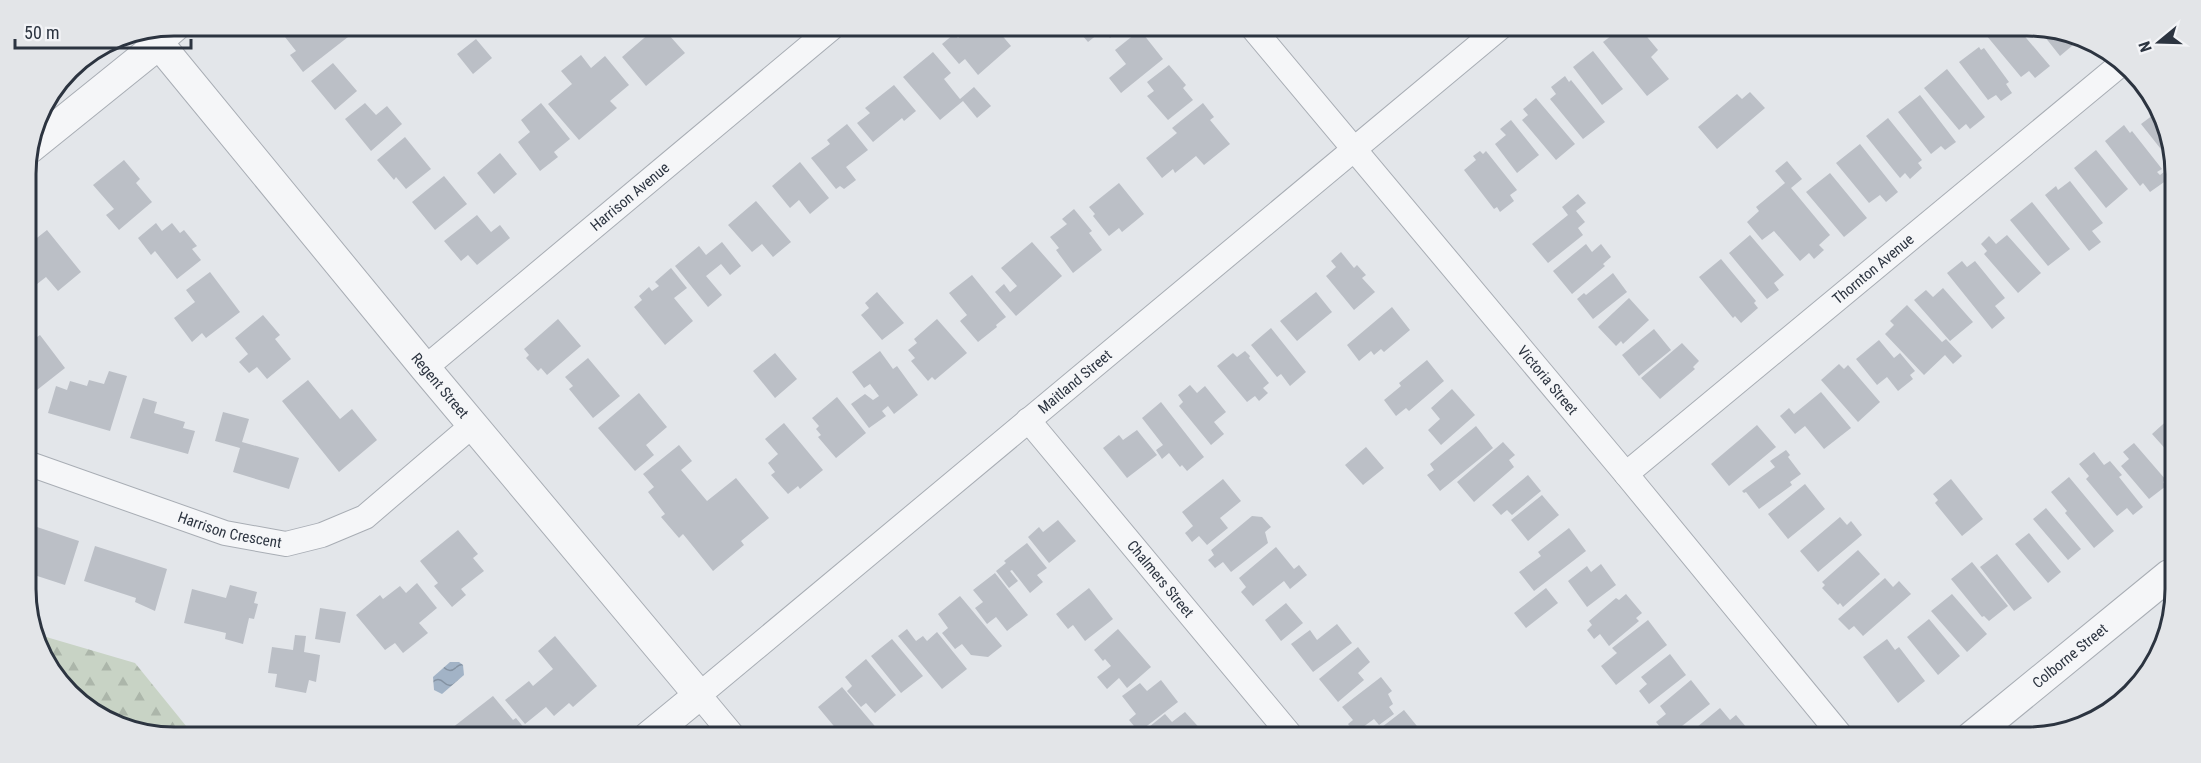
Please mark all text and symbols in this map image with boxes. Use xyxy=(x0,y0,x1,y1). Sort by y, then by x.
scale bar xyxy=(15,12,190,50)
north arrow xyxy=(2129,12,2189,72)
text: 50 m xyxy=(24,22,59,43)
text: N xyxy=(2135,39,2156,54)
street label: Harrison Avenue xyxy=(587,159,673,235)
street label: Thornton Avenue xyxy=(1829,230,1918,308)
street label: Victoria Street xyxy=(1514,342,1582,418)
street label: Maitland Street xyxy=(1034,346,1115,418)
street label: Regent Street xyxy=(407,349,472,422)
street label: Harrison Crescent xyxy=(175,508,283,552)
street label: Chalmers Street xyxy=(1123,537,1198,621)
street label: Colborne Street xyxy=(2029,620,2111,692)

